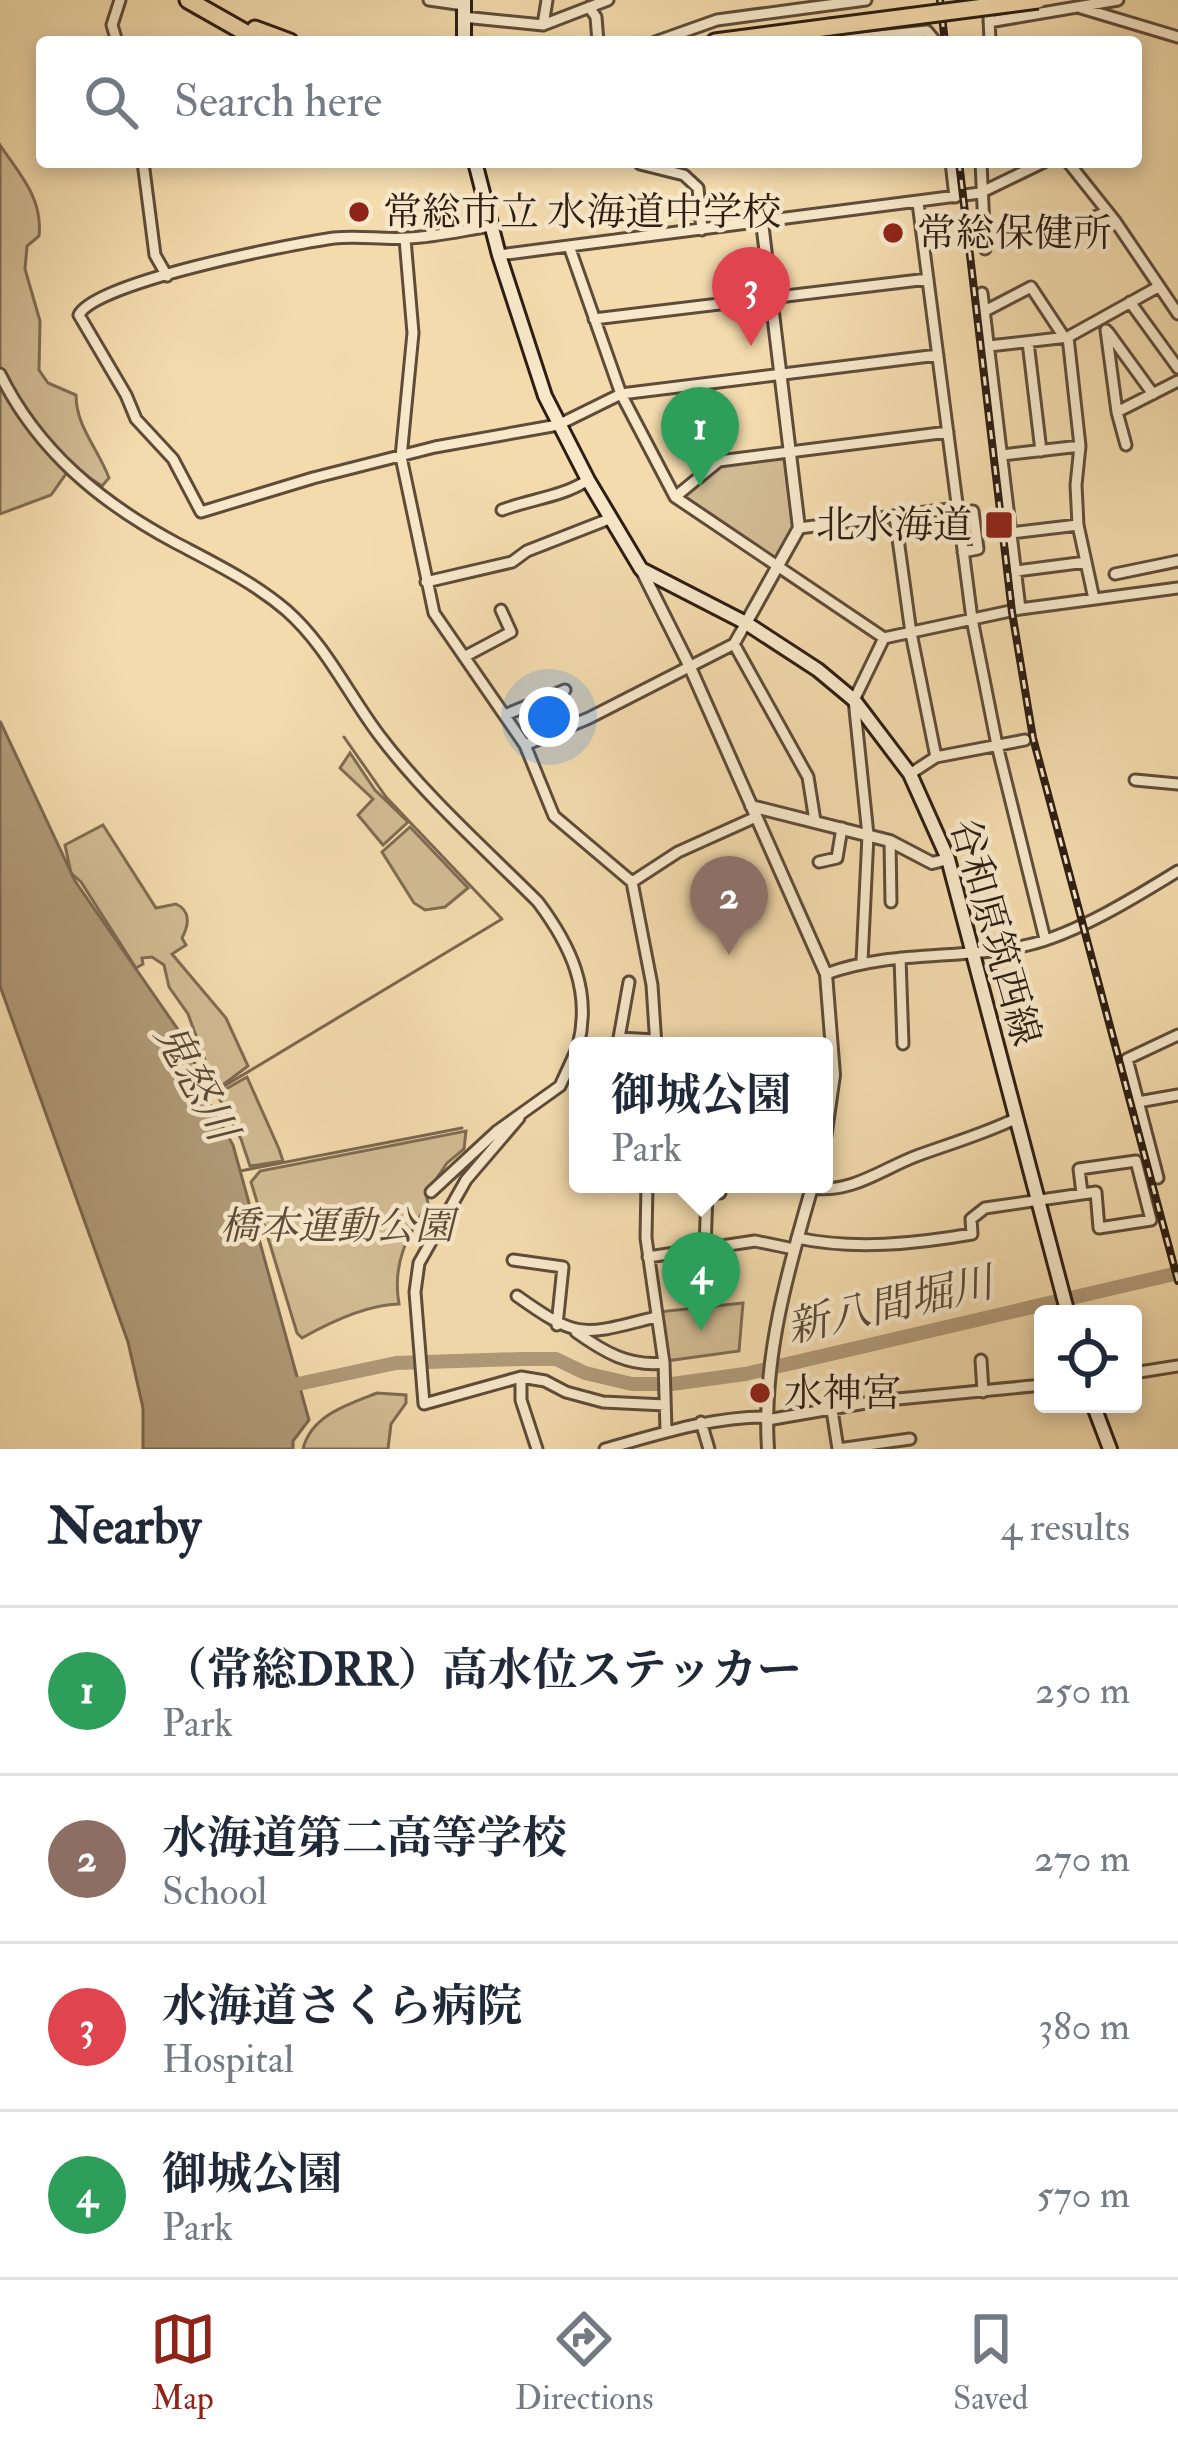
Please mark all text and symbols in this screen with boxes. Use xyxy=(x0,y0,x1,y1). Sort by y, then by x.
search box xyxy=(36,36,1142,168)
icon: search xyxy=(78,69,144,135)
text: Search here xyxy=(174,74,382,130)
place label: 常総市立 水海道中学校 xyxy=(383,188,781,237)
marker: 常総市立 水海道中学校 xyxy=(346,199,372,225)
place label: 常総保健所 xyxy=(917,209,1112,258)
marker: 常総保健所 xyxy=(880,220,906,246)
pin: 3 xyxy=(712,247,790,346)
pin: 1 xyxy=(661,387,739,486)
place label: 北水海道 xyxy=(816,501,972,550)
marker: 北水海道 xyxy=(983,509,1015,541)
your location xyxy=(519,687,579,747)
street label: 谷和原筑西線 xyxy=(939,813,1051,1051)
pin: 2 xyxy=(690,856,768,955)
water label: 鬼怒川 xyxy=(142,1014,249,1153)
popup xyxy=(569,1037,833,1193)
text: 御城公園 xyxy=(611,1068,791,1124)
text: Park xyxy=(611,1124,682,1173)
park label: 橋本運動公園 xyxy=(220,1202,460,1251)
pin: 4 xyxy=(662,1232,740,1331)
water label: 新八間堀川 xyxy=(782,1256,1002,1355)
map controls xyxy=(1034,1305,1142,1413)
button: locate xyxy=(1034,1305,1142,1413)
place label: 水神宮 xyxy=(784,1369,901,1418)
marker: 水神宮 xyxy=(747,1380,773,1406)
text: Nearby xyxy=(48,1495,201,1559)
text: 4 results xyxy=(1001,1503,1130,1552)
text: （常総DRR）高水位ステッカー xyxy=(162,1643,802,1699)
text: 1 xyxy=(80,1666,94,1715)
text: 250 m xyxy=(1035,1666,1130,1715)
text: Park xyxy=(162,1699,233,1748)
text: 水海道第二高等学校 xyxy=(162,1811,567,1867)
text: 2 xyxy=(77,1834,97,1883)
text: 270 m xyxy=(1034,1834,1130,1883)
text: School xyxy=(162,1867,267,1916)
text: 水海道さくら病院 xyxy=(162,1979,522,2035)
text: 3 xyxy=(80,2002,94,2051)
text: 380 m xyxy=(1038,2002,1130,2051)
text: Hospital xyxy=(162,2035,294,2084)
text: 御城公園 xyxy=(162,2147,342,2203)
text: 4 xyxy=(76,2170,98,2219)
text: 570 m xyxy=(1037,2170,1130,2219)
text: Park xyxy=(162,2203,233,2252)
tab: Map xyxy=(150,2306,216,2419)
tab: Directions xyxy=(515,2306,654,2419)
tab: Saved xyxy=(953,2306,1028,2419)

